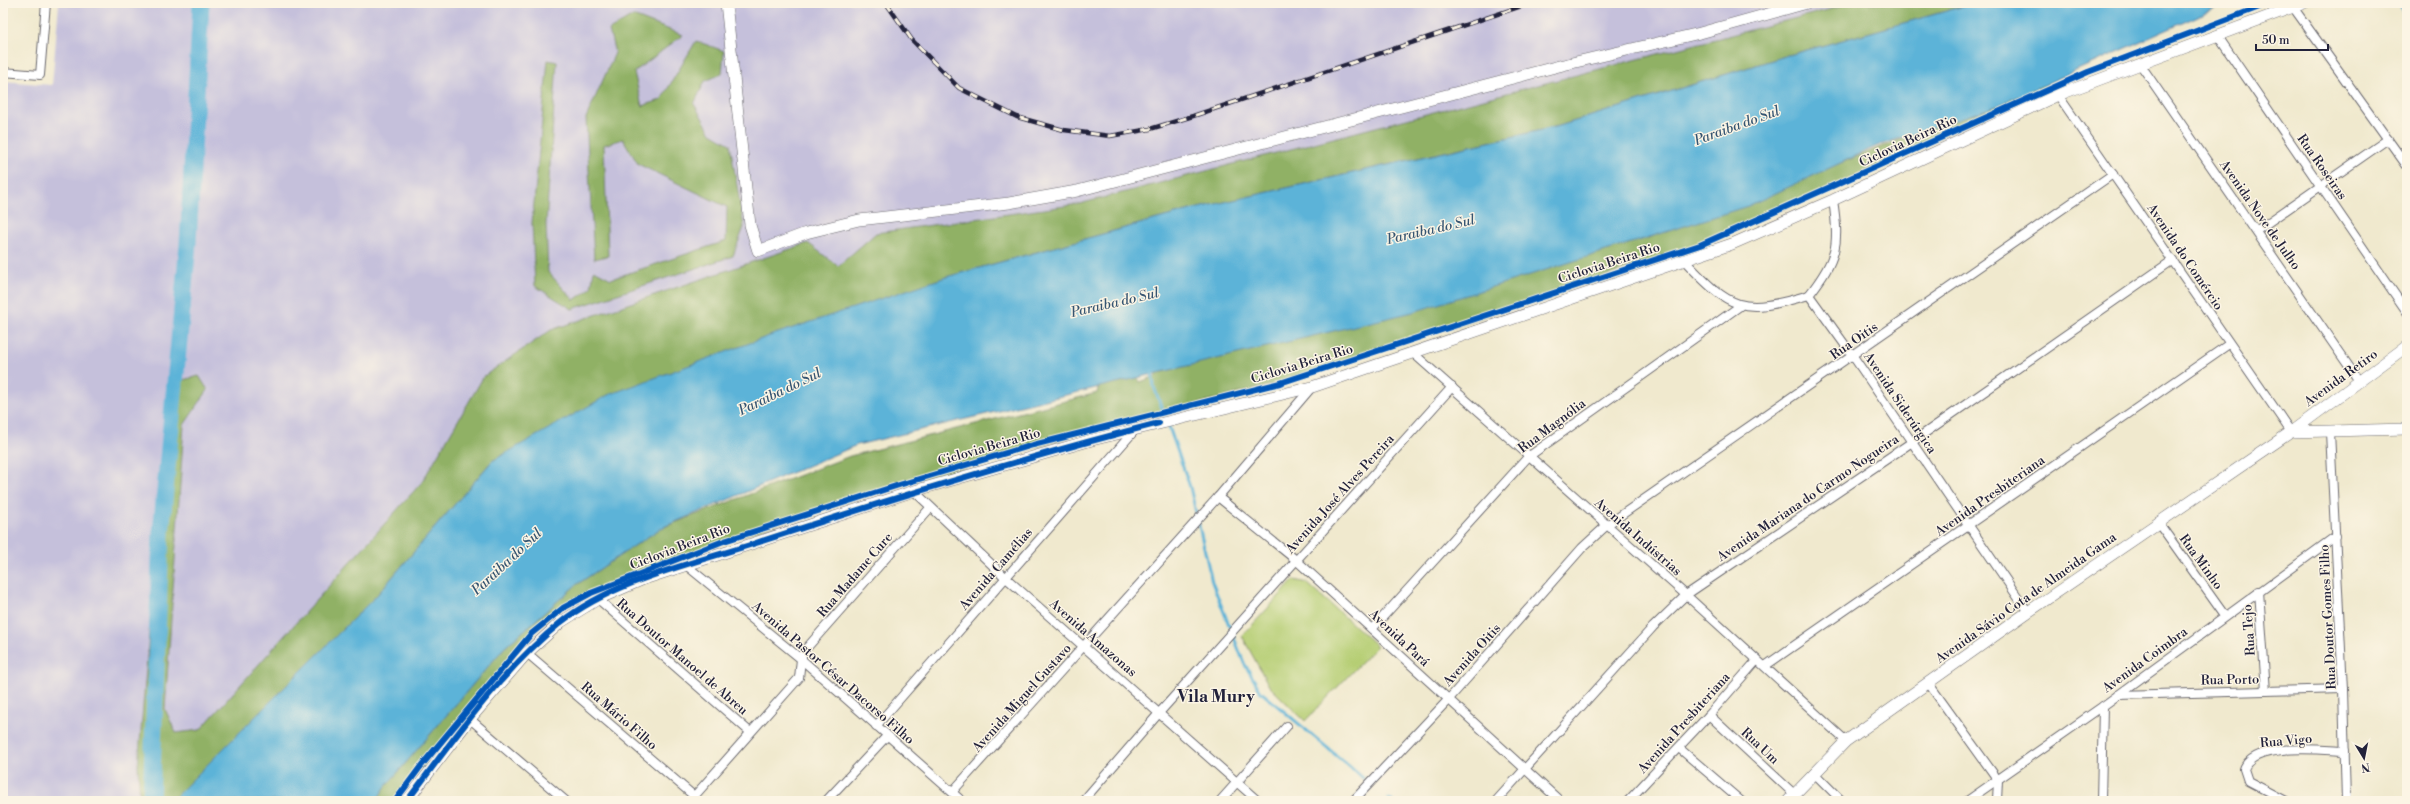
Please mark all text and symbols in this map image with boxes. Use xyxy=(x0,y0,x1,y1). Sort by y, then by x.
scale bar xyxy=(2256,26,2328,52)
text: 50 m xyxy=(2262,33,2290,48)
water label: Paraiba do Sul xyxy=(1691,102,1783,150)
street label: Ciclovia Beira Rio xyxy=(1857,111,1959,171)
street label: Rua Roseiras xyxy=(2294,131,2351,203)
street label: Avenida Nove de Julho xyxy=(2215,156,2304,273)
street label: Avenida do Comércio xyxy=(2143,200,2227,313)
water label: Paraiba do Sul xyxy=(1384,211,1477,249)
street label: Ciclovia Beira Rio xyxy=(1556,239,1662,287)
water label: Paraiba do Sul xyxy=(1068,284,1161,322)
street label: Rua Oitis xyxy=(1827,319,1881,363)
street label: Ciclovia Beira Rio xyxy=(1249,341,1355,387)
street label: Avenida Retiro xyxy=(2300,346,2381,411)
street label: Avenida Siderúrgica xyxy=(1860,349,1940,457)
water label: Paraiba do Sul xyxy=(735,364,825,420)
street label: Rua Magnólia xyxy=(1515,395,1589,457)
street label: Ciclovia Beira Rio xyxy=(936,425,1042,469)
street label: Avenida José Alves Pereira xyxy=(1282,431,1398,558)
street label: Avenida Mariana do Carmo Nogueira xyxy=(1713,431,1902,566)
street label: Avenida Presbiteriana xyxy=(1931,452,2048,540)
street label: Avenida Indústrias xyxy=(1590,494,1685,579)
street label: Ciclovia Beira Rio xyxy=(628,521,732,573)
water label: Paraiba do Sul xyxy=(467,524,546,600)
street label: Avenida Camélias xyxy=(955,524,1036,614)
street label: Rua Madame Cure xyxy=(814,529,896,621)
street label: Avenida Sávio Cota de Almeida Gama xyxy=(1932,529,2120,667)
street label: Rua Minho xyxy=(2176,531,2226,593)
street label: Rua Doutor Gomes Filho xyxy=(2316,544,2340,690)
street label: Avenida Amazonas xyxy=(1045,595,1140,680)
street label: Rua Doutor Manoel de Abreu xyxy=(613,596,751,719)
street label: Avenida Pastor César Dacorso Filho xyxy=(748,597,917,748)
street label: Rua Tejo xyxy=(2239,604,2259,656)
street label: Avenida Pará xyxy=(1365,605,1433,670)
street label: Avenida Oitis xyxy=(1439,620,1504,690)
street label: Avenida Coimbra xyxy=(2099,624,2191,697)
street label: Avenida Miguel Gustavo xyxy=(968,640,1075,756)
street label: Avenida Presbiteriana xyxy=(1634,669,1734,777)
street label: Rua Porto xyxy=(2201,671,2259,689)
street label: Rua Mário Filho xyxy=(578,679,660,753)
district label: Vila Mury xyxy=(1176,686,1255,708)
street label: Rua Um xyxy=(1738,724,1783,768)
street label: Rua Vigo xyxy=(2259,731,2313,751)
north arrow xyxy=(2344,738,2384,778)
text: N xyxy=(2360,759,2371,775)

